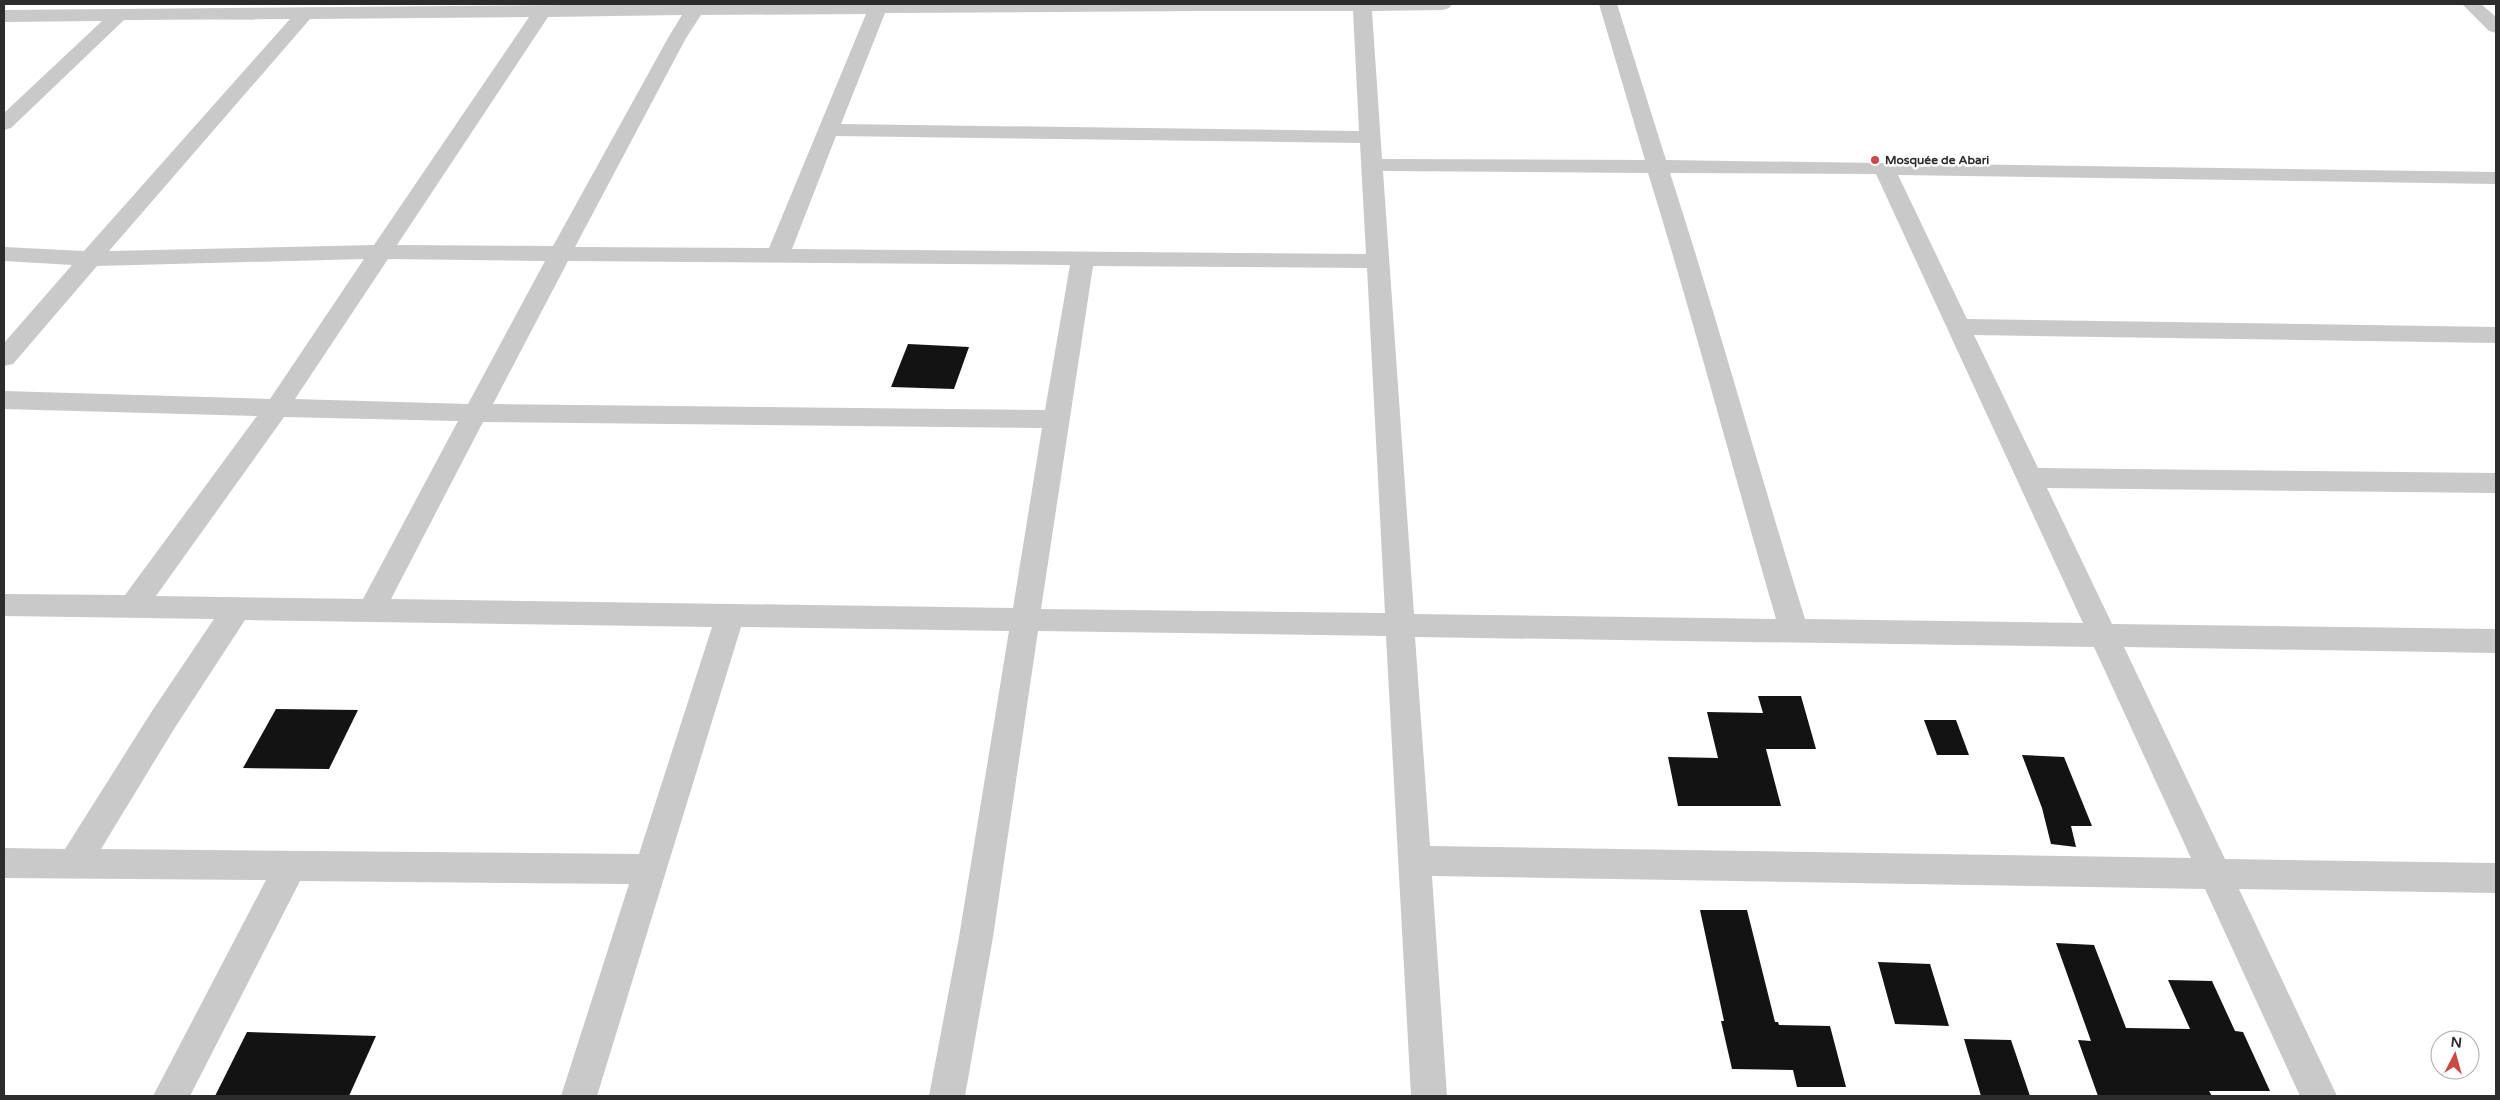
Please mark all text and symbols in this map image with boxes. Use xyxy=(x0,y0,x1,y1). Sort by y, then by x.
place label: Mosquée de Abari xyxy=(1885,153,1989,168)
marker: Mosquée de Abari xyxy=(1869,154,1881,166)
north arrow xyxy=(2430,1030,2480,1080)
text: N xyxy=(2450,1034,2463,1052)

